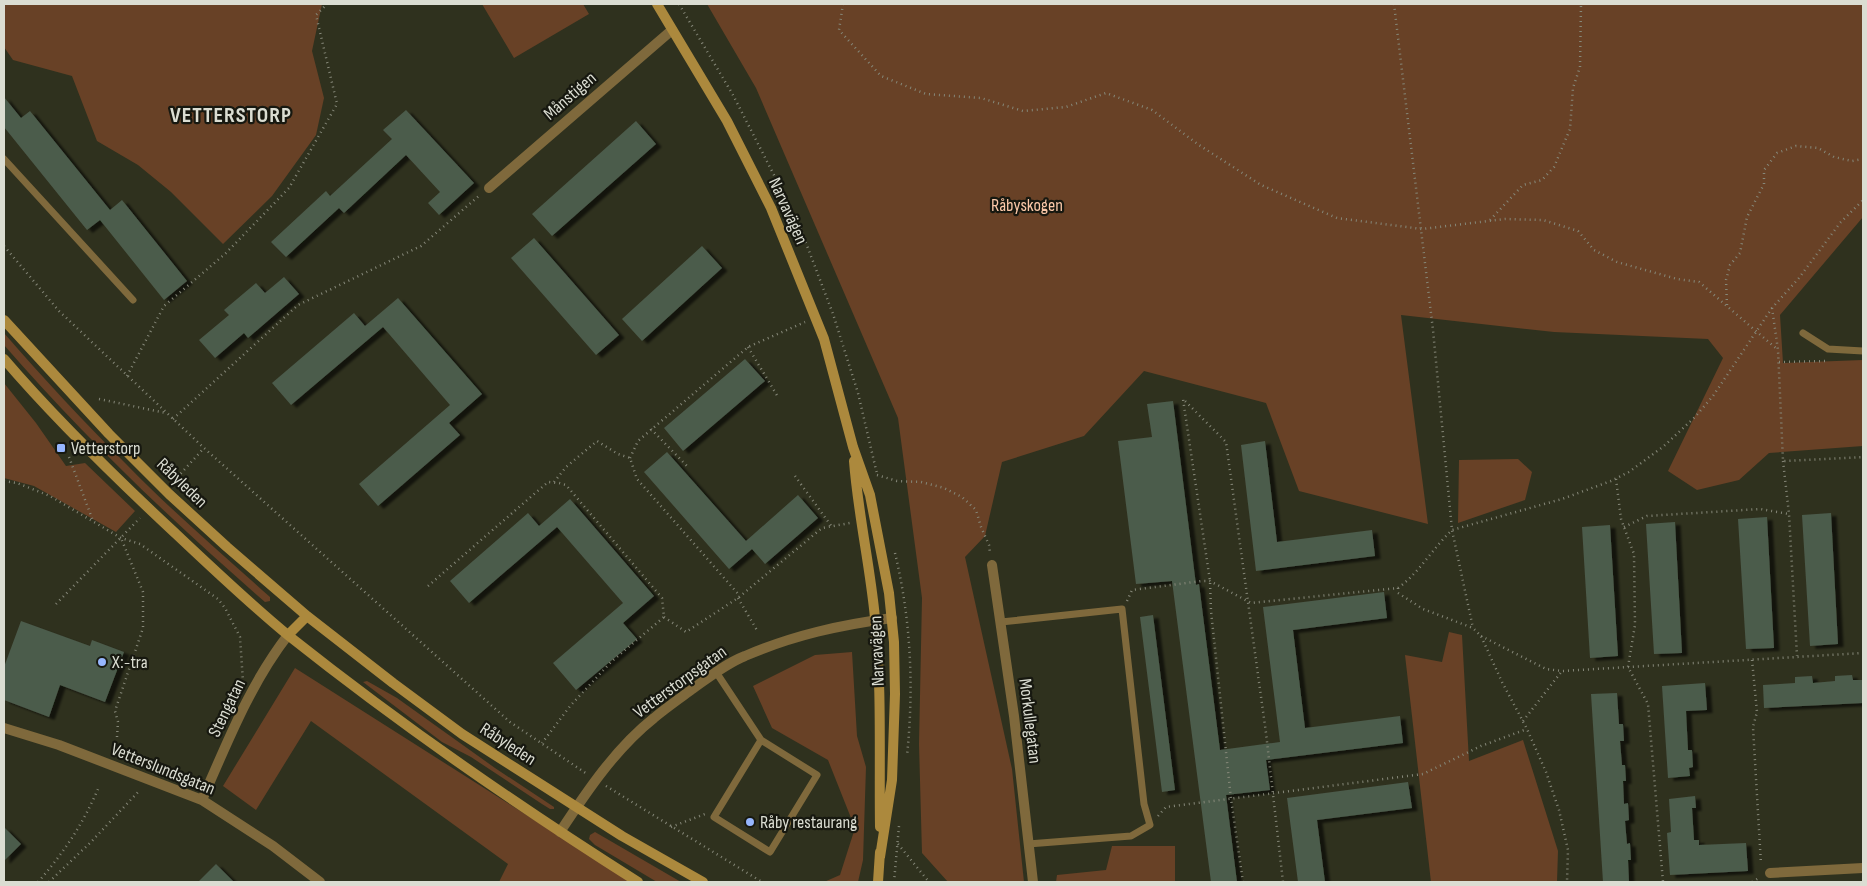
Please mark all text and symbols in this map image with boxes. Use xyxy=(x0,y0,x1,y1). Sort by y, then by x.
street label: Månstigen xyxy=(539,68,601,124)
district label: VETTERSTORP xyxy=(170,102,292,129)
street label: Narvavägen xyxy=(764,174,812,248)
park label: Råbyskogen xyxy=(991,195,1063,216)
place label: Vetterstorp xyxy=(71,438,141,459)
marker: Vetterstorp xyxy=(55,442,67,454)
street label: Råbyleden xyxy=(152,454,212,512)
street label: Narvavägen xyxy=(865,615,889,687)
street label: Vetterstorpsgatan xyxy=(629,641,731,723)
place label: X:-tra xyxy=(111,652,148,673)
marker: X:-tra xyxy=(96,656,108,668)
street label: Stengatan xyxy=(204,676,250,740)
street label: Morkullegatan xyxy=(1014,677,1046,765)
street label: Råbyleden xyxy=(476,718,540,770)
street label: Vetterslundsgatan xyxy=(108,739,218,799)
place label: Råby restaurang xyxy=(760,812,857,833)
marker: Råby restaurang xyxy=(744,816,756,828)

